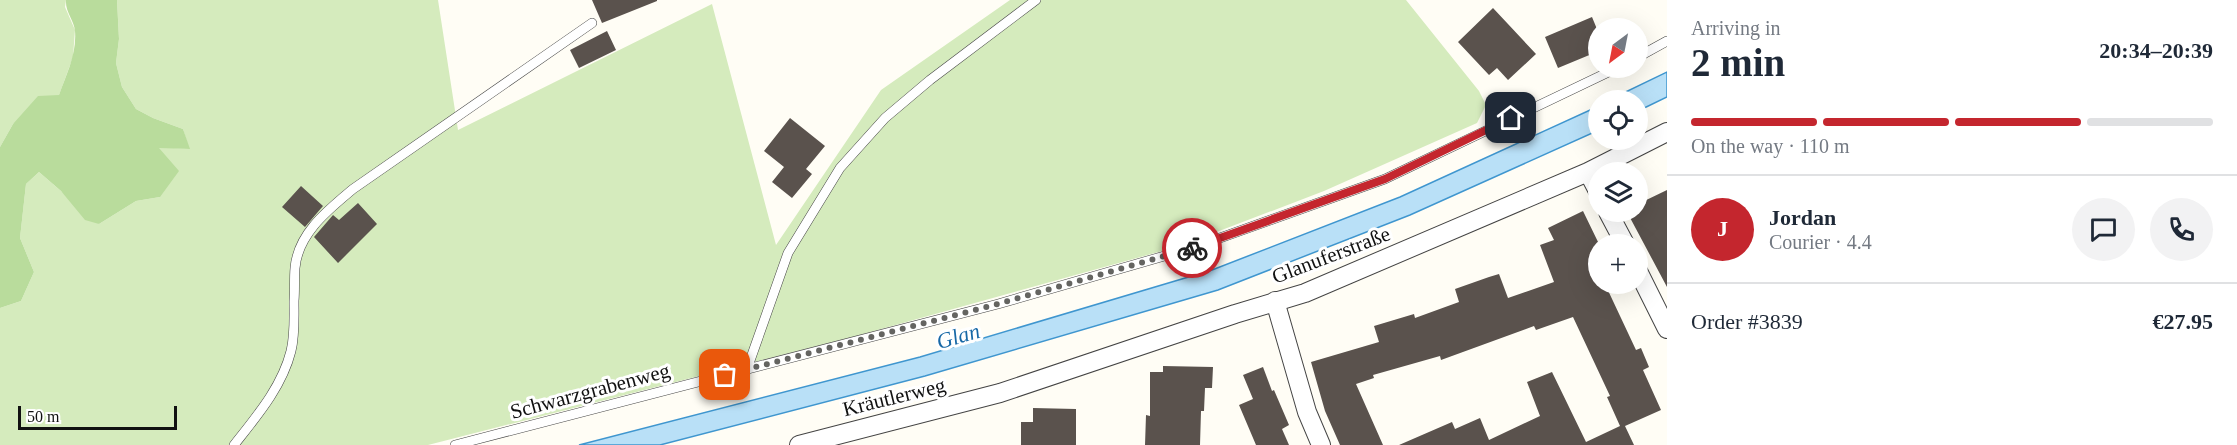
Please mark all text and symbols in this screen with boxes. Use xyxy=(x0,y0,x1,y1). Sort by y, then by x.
text: Arriving in xyxy=(1691,17,1780,39)
north arrow xyxy=(1588,18,1648,78)
map controls xyxy=(1588,18,1648,294)
text: 20:34–20:39 xyxy=(2099,38,2213,63)
text: 2 min xyxy=(1691,41,1785,84)
button: locate xyxy=(1588,90,1648,150)
pin xyxy=(1485,92,1536,143)
icon: home xyxy=(1494,101,1527,134)
text: On the way · 110 m xyxy=(1691,135,1850,157)
button: layers xyxy=(1588,162,1648,222)
button: chat xyxy=(2072,198,2135,261)
button: phone xyxy=(2150,198,2213,261)
text: Jordan xyxy=(1769,205,1836,230)
text: J xyxy=(1717,216,1728,241)
courier xyxy=(1162,218,1222,278)
street label: Glanuferstraße xyxy=(1268,221,1394,289)
text: Courier · 4.4 xyxy=(1769,231,1872,253)
icon: bike xyxy=(1176,232,1209,265)
button: + xyxy=(1588,234,1648,294)
text: Order #3839 xyxy=(1691,309,1803,334)
text: €27.95 xyxy=(2153,309,2213,334)
water label: Glan xyxy=(933,318,983,354)
pin xyxy=(699,349,750,400)
street label: Schwarzgrabenweg xyxy=(507,358,673,424)
icon: bag xyxy=(708,358,741,391)
street label: Kräutlerweg xyxy=(840,373,948,421)
scale bar xyxy=(18,403,177,430)
text: 50 m xyxy=(27,408,59,425)

